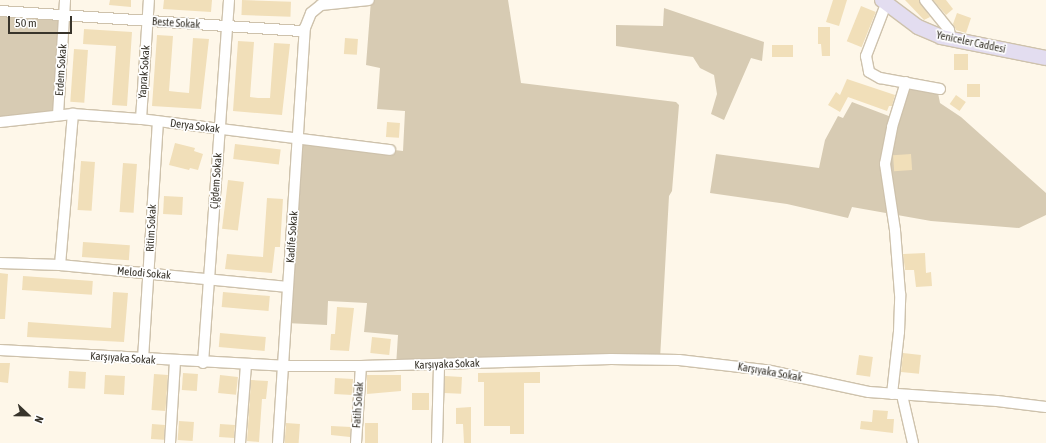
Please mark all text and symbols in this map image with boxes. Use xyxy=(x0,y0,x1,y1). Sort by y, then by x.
scale bar xyxy=(10,8,74,34)
street label: Beste Sokak xyxy=(151,15,201,31)
text: 50 m xyxy=(15,16,37,30)
street label: Yeniceler Caddesi xyxy=(935,28,1007,56)
street label: Erdem Sokak xyxy=(53,44,69,96)
street label: Yaprak Sokak xyxy=(136,45,152,99)
street label: Derya Sokak xyxy=(169,116,221,136)
street label: Çiğdem Sokak xyxy=(207,153,225,209)
street label: Ritim Sokak xyxy=(143,204,159,252)
street label: Kadife Sokak xyxy=(284,211,300,263)
street label: Melodi Sokak xyxy=(116,264,172,282)
street label: Karşıyaka Sokak xyxy=(90,349,156,367)
street label: Karşıyaka Sokak xyxy=(414,356,480,372)
street label: Karşıyaka Sokak xyxy=(737,360,803,384)
street label: Fatih Sokak xyxy=(350,381,366,429)
north arrow xyxy=(8,395,48,435)
text: N xyxy=(32,414,46,425)

